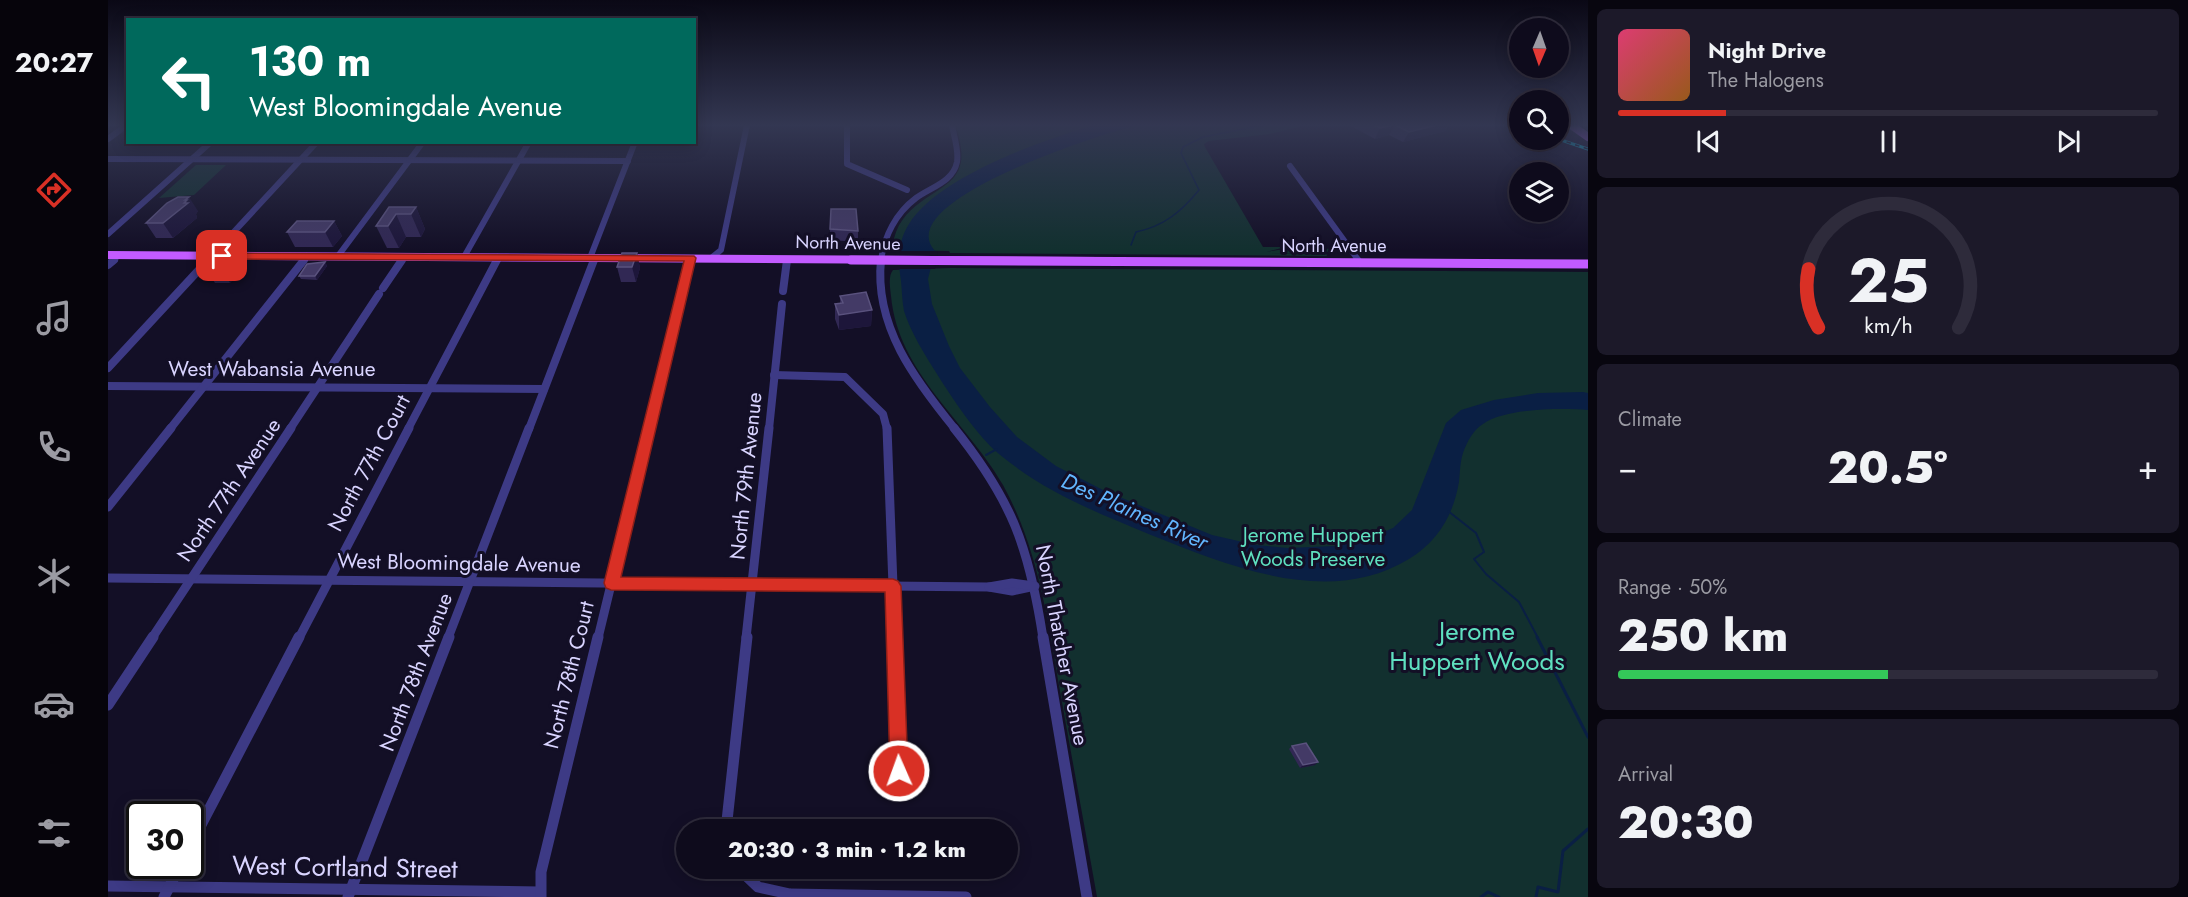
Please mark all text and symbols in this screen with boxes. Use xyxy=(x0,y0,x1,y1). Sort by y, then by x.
north arrow xyxy=(1509,18,1569,78)
map controls xyxy=(1509,18,1569,222)
text: 130 m xyxy=(249,31,371,92)
text: Night Drive xyxy=(1708,34,1826,66)
icon: left xyxy=(150,42,228,120)
text: 20:27 xyxy=(15,43,93,82)
text: The Halogens xyxy=(1708,66,1824,95)
text: West Bloomingdale Avenue xyxy=(249,87,562,126)
button: search xyxy=(1509,90,1569,150)
icon: previous xyxy=(1692,125,1725,158)
icon: pause xyxy=(1872,125,1905,158)
icon: next xyxy=(2052,125,2085,158)
button: layers xyxy=(1509,162,1569,222)
icon: directions xyxy=(33,169,75,211)
street label: North Avenue xyxy=(795,229,901,257)
pin xyxy=(196,230,247,281)
street label: North Avenue xyxy=(1281,233,1387,259)
text: 25 xyxy=(1847,235,1929,325)
icon: arrive xyxy=(205,239,238,272)
icon: music xyxy=(33,297,75,339)
text: km/h xyxy=(1864,310,1912,341)
street label: West Wabansia Avenue xyxy=(168,354,376,384)
street label: North 77th Court xyxy=(320,389,418,537)
street label: North 79th Avenue xyxy=(722,391,770,561)
text: Climate xyxy=(1618,405,1682,434)
street label: North 77th Avenue xyxy=(170,412,288,568)
icon: phone xyxy=(33,426,75,468)
text: 20.5° xyxy=(1828,435,1948,500)
text: − xyxy=(1618,444,1637,491)
text: + xyxy=(2138,444,2158,491)
water label: Des Plaines River xyxy=(1057,464,1215,558)
park label: Jerome Huppert Woods Preserve xyxy=(1240,520,1385,574)
street label: North Thatcher Avenue xyxy=(1028,542,1096,748)
street label: West Bloomingdale Avenue xyxy=(337,546,581,580)
icon: climate xyxy=(33,555,75,597)
text: Range · 50% xyxy=(1618,573,1727,602)
street label: North 78th Avenue xyxy=(372,588,460,756)
street label: North 78th Court xyxy=(536,598,602,752)
text: 250 km xyxy=(1618,603,1788,668)
park label: Jerome Huppert Woods xyxy=(1389,612,1565,680)
icon: car xyxy=(33,683,75,725)
position arrow xyxy=(867,739,931,803)
text: Arrival xyxy=(1618,760,1673,789)
text: 20:30 xyxy=(1618,790,1754,855)
speed limit sign: 30 xyxy=(126,801,204,879)
icon: filters xyxy=(33,812,75,854)
text: 20:30 · 3 min · 1.2 km xyxy=(728,833,966,865)
street label: West Cortland Street xyxy=(232,846,459,888)

